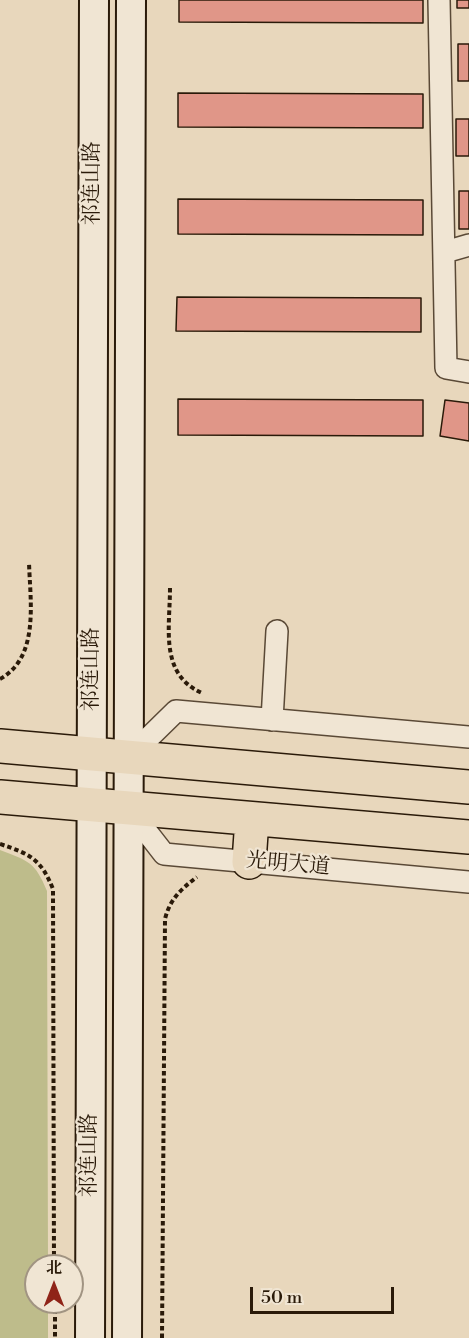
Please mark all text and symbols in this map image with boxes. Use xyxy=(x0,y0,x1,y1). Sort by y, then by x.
street label: 祁连山路 xyxy=(80,141,106,225)
street label: 祁连山路 xyxy=(79,627,105,711)
street label: 光明大道 xyxy=(245,849,331,881)
street label: 祁连山路 xyxy=(77,1113,103,1197)
north arrow xyxy=(24,1254,84,1314)
text: 北 xyxy=(46,1258,62,1278)
scale bar xyxy=(253,1275,397,1313)
text: 50 m xyxy=(261,1286,302,1309)

